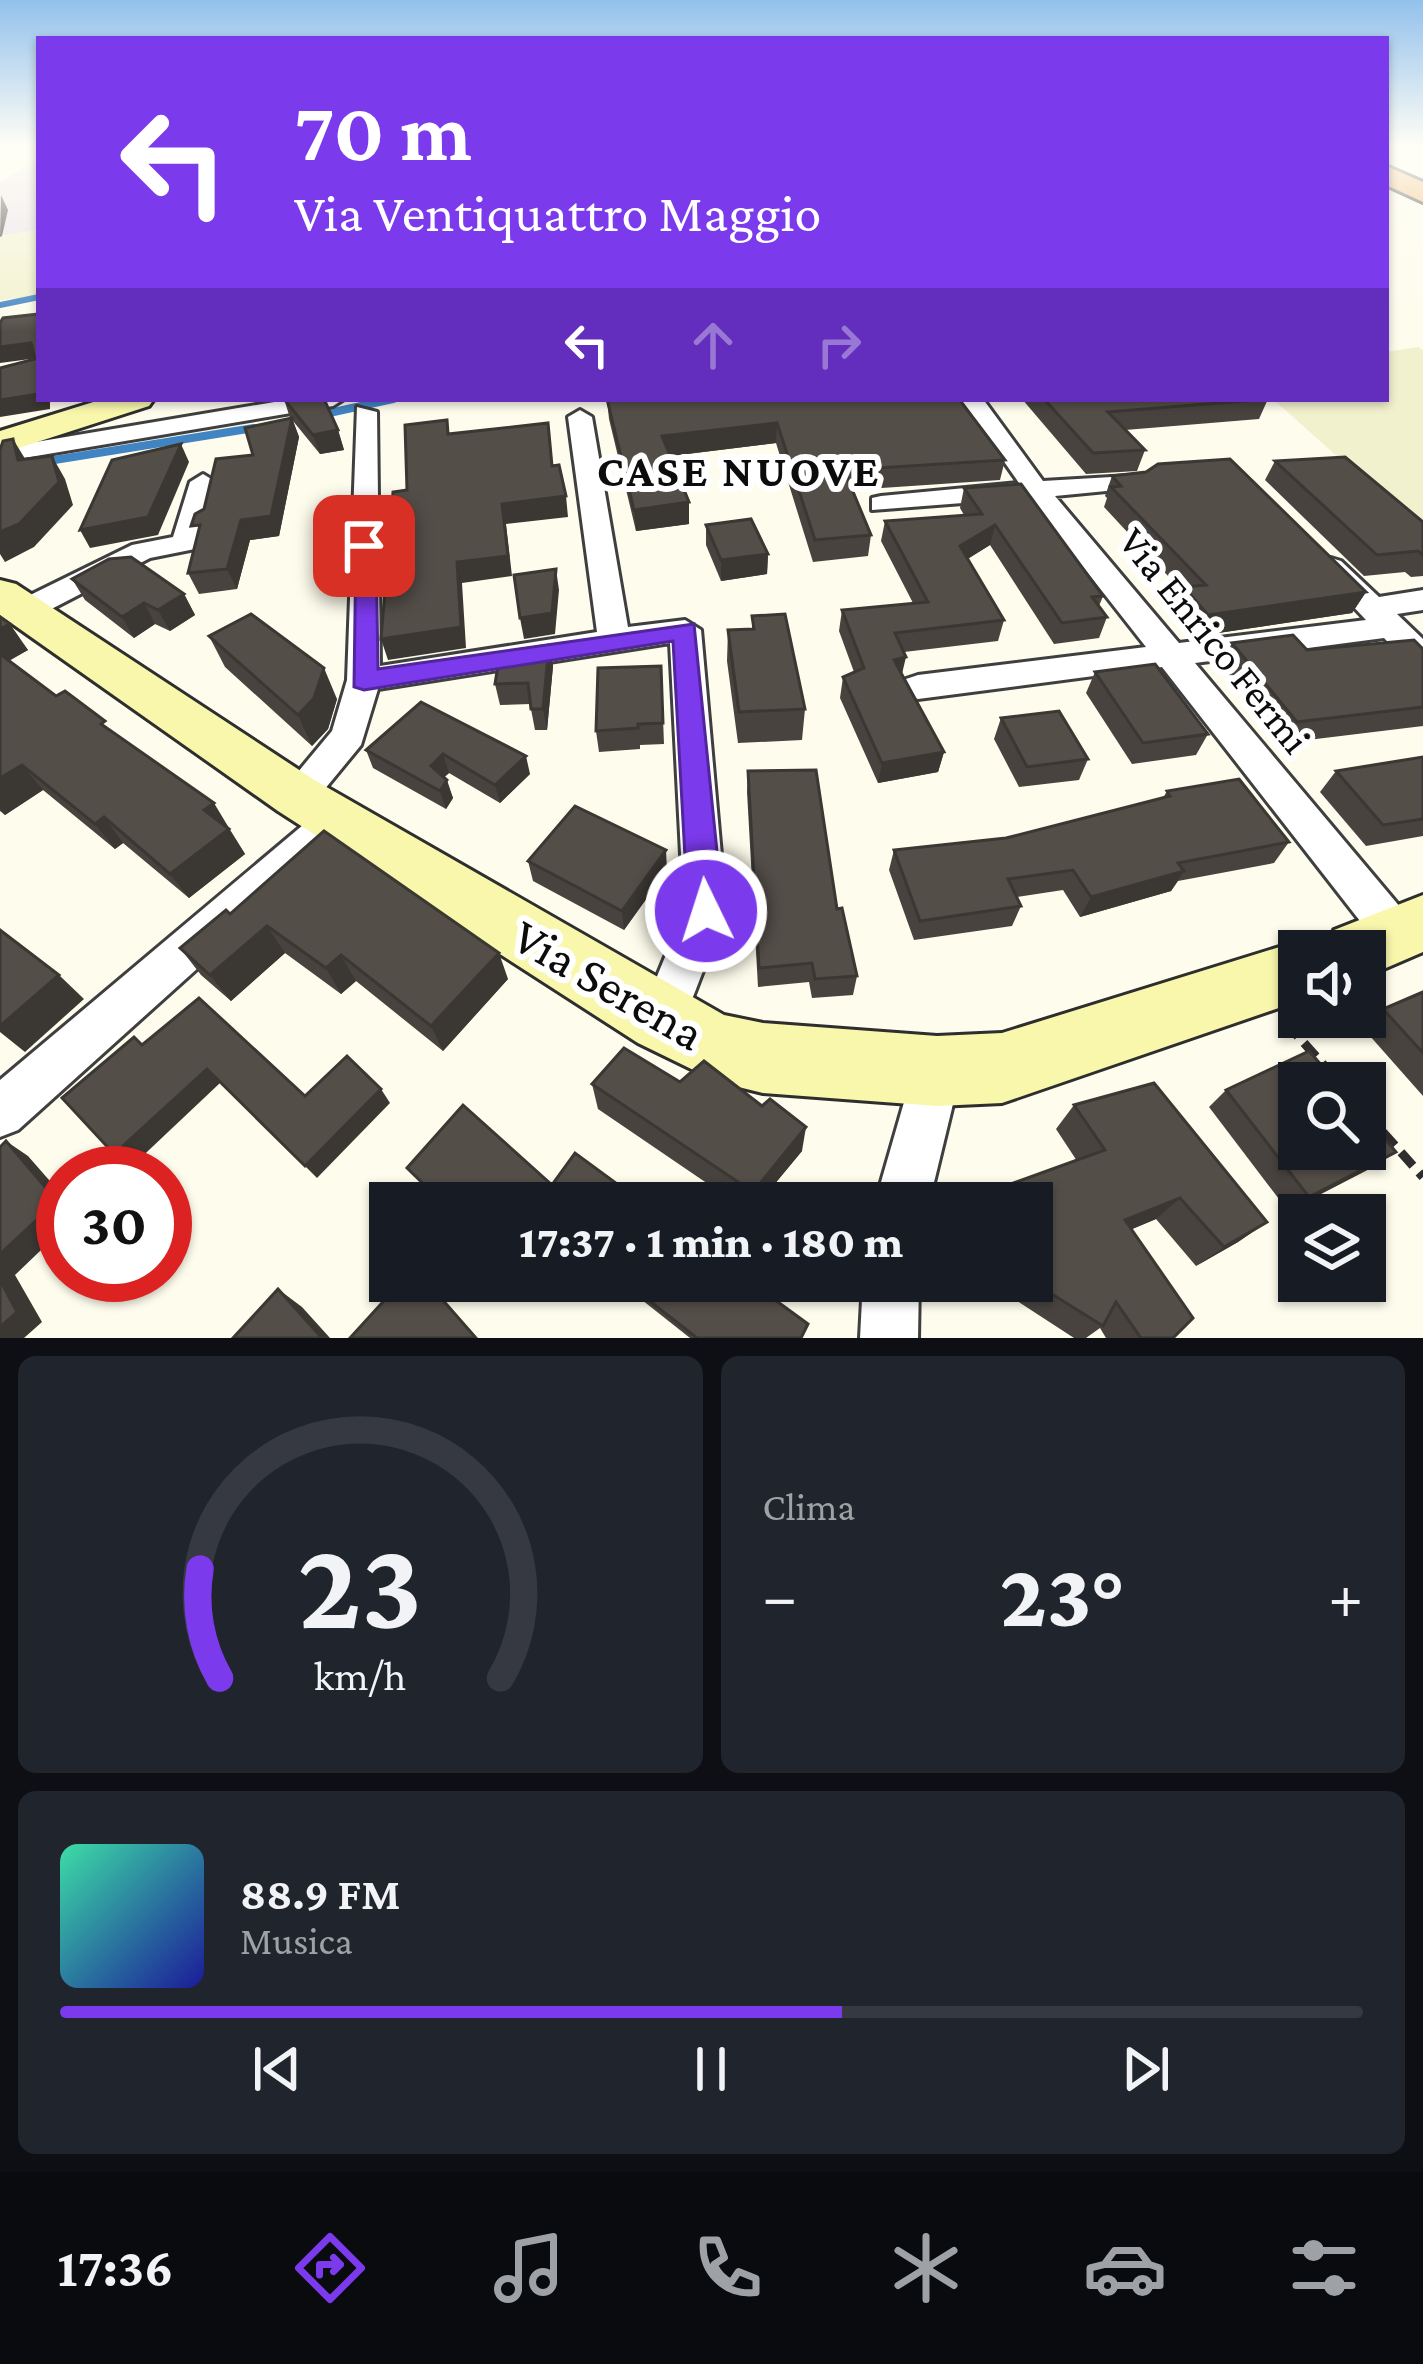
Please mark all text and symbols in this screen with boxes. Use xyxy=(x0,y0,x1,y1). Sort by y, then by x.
icon: left xyxy=(96,84,252,240)
text: 70 m xyxy=(294,85,472,178)
text: Via Ventiquattro Maggio xyxy=(294,183,821,243)
icon: left xyxy=(554,312,620,378)
icon: ahead xyxy=(680,312,746,378)
icon: right xyxy=(806,312,872,378)
district label: CASE NUOVE xyxy=(597,446,881,496)
pin xyxy=(313,495,415,597)
icon: arrive xyxy=(331,513,397,579)
street label: Via Enrico Fermi xyxy=(1110,518,1320,762)
position arrow xyxy=(643,848,769,974)
street label: Via Serena xyxy=(503,906,715,1062)
map controls xyxy=(1278,930,1386,1302)
button: sound xyxy=(1278,930,1386,1038)
button: search xyxy=(1278,1062,1386,1170)
speed limit sign: 30 xyxy=(36,1146,192,1302)
button: layers xyxy=(1278,1194,1386,1302)
text: 17:37 · 1 min · 180 m xyxy=(519,1217,903,1267)
text: Clima xyxy=(763,1485,855,1528)
text: 23 xyxy=(298,1515,423,1654)
text: 23° xyxy=(1000,1545,1126,1645)
text: − xyxy=(763,1559,797,1632)
text: + xyxy=(1328,1559,1363,1632)
text: km/h xyxy=(314,1651,406,1698)
text: 88.9 FM xyxy=(240,1869,400,1919)
text: Musica xyxy=(240,1919,353,1962)
icon: previous xyxy=(244,2036,310,2102)
icon: pause xyxy=(678,2036,744,2102)
icon: next xyxy=(1113,2036,1179,2102)
icon: directions xyxy=(288,2226,372,2310)
icon: music xyxy=(487,2226,571,2310)
icon: phone xyxy=(686,2226,770,2310)
icon: climate xyxy=(884,2226,968,2310)
icon: car xyxy=(1083,2226,1167,2310)
icon: filters xyxy=(1282,2226,1366,2310)
text: 17:36 xyxy=(57,2238,174,2298)

